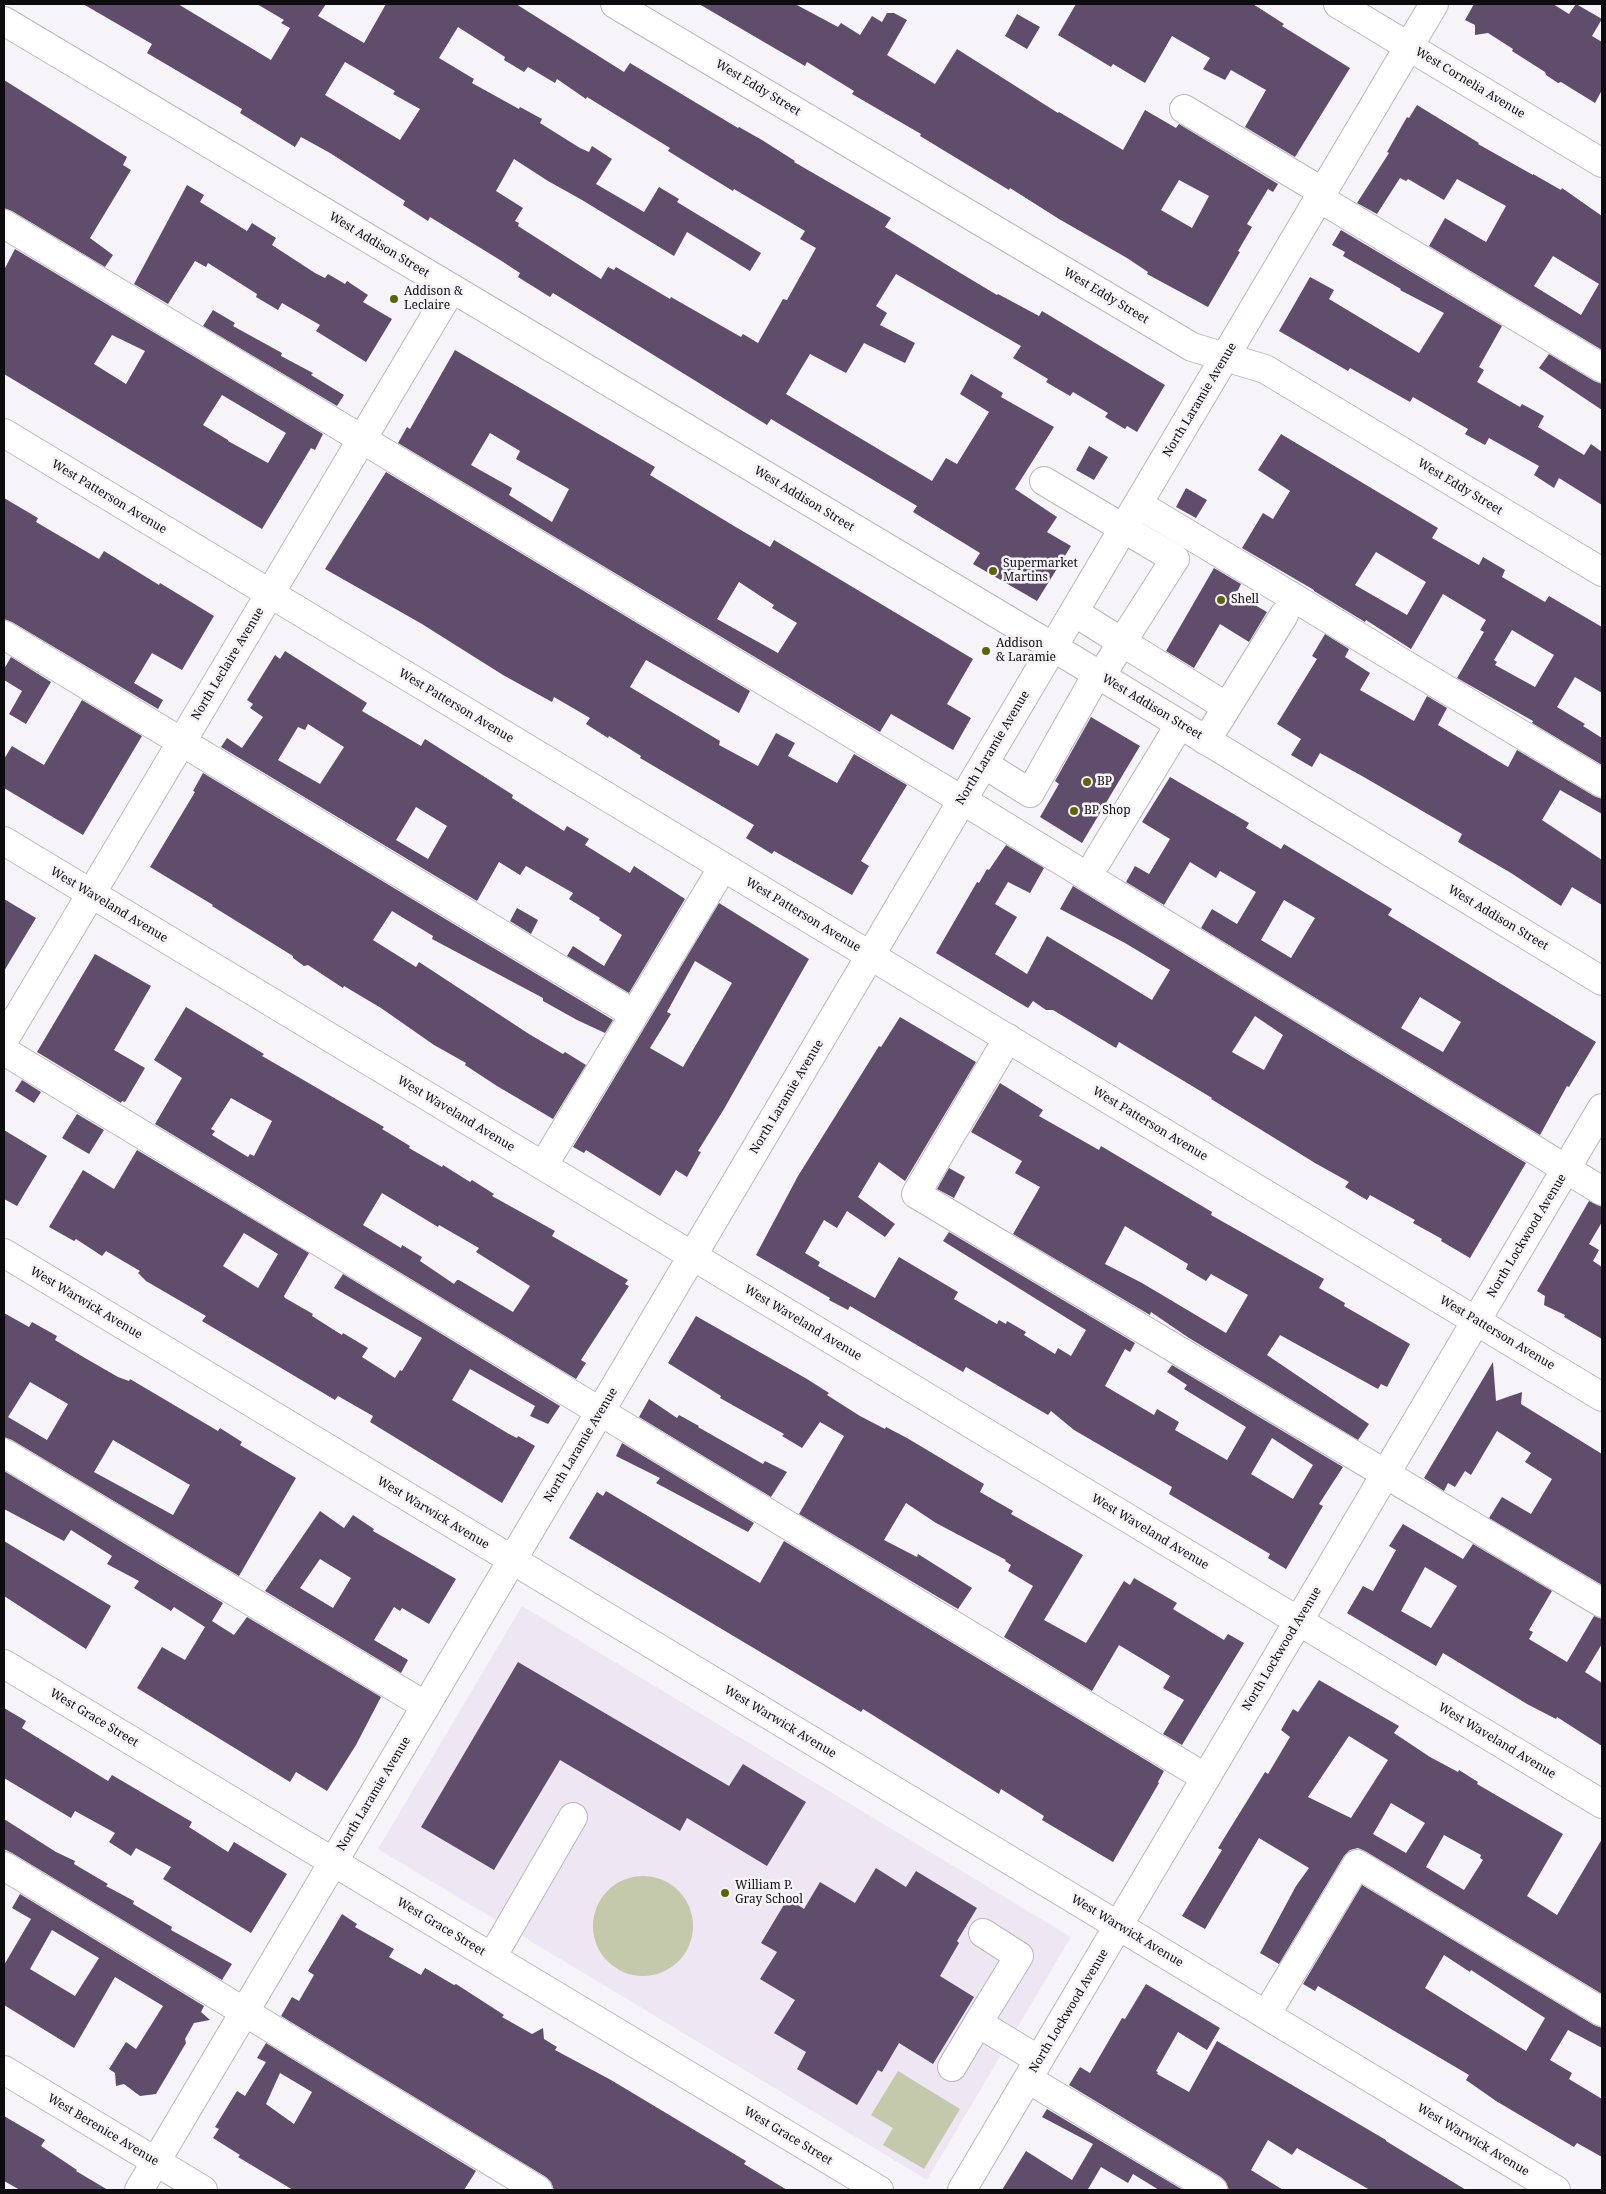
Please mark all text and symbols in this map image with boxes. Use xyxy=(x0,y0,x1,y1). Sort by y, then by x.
street label: West Cornelia Avenue xyxy=(1413,45,1527,121)
street label: West Eddy Street xyxy=(713,57,803,119)
street label: West Addison Street xyxy=(326,209,432,281)
street label: West Eddy Street xyxy=(1061,265,1151,327)
place label: Addison & Leclaire xyxy=(404,285,463,313)
marker: Addison & Leclaire xyxy=(388,293,400,305)
street label: North Laramie Avenue xyxy=(1160,340,1240,460)
street label: West Eddy Street xyxy=(1415,456,1505,518)
street label: West Patterson Avenue xyxy=(49,457,169,537)
street label: West Addison Street xyxy=(751,463,857,535)
place label: Supermarket Martins xyxy=(1003,557,1078,585)
marker: Supermarket Martins xyxy=(987,565,999,577)
place label: Shell xyxy=(1231,593,1259,607)
marker: Shell xyxy=(1215,594,1227,606)
street label: North Leclaire Avenue xyxy=(189,605,267,723)
place label: Addison & Laramie xyxy=(996,637,1056,665)
marker: Addison & Laramie xyxy=(980,645,992,657)
street label: West Patterson Avenue xyxy=(396,666,516,746)
street label: West Addison Street xyxy=(1099,671,1205,743)
street label: North Laramie Avenue xyxy=(953,688,1033,808)
place label: BP xyxy=(1097,775,1112,789)
marker: BP xyxy=(1081,776,1093,788)
place label: BP Shop xyxy=(1084,804,1131,818)
marker: BP Shop xyxy=(1068,805,1080,817)
street label: West Waveland Avenue xyxy=(48,864,170,946)
street label: West Patterson Avenue xyxy=(743,875,863,955)
street label: West Addison Street xyxy=(1445,882,1551,954)
street label: North Laramie Avenue xyxy=(747,1037,827,1157)
street label: West Waveland Avenue xyxy=(395,1073,517,1155)
street label: West Patterson Avenue xyxy=(1090,1084,1210,1164)
street label: North Lockwood Avenue xyxy=(1484,1172,1570,1300)
street label: West Warwick Avenue xyxy=(27,1264,145,1342)
street label: West Waveland Avenue xyxy=(742,1282,864,1364)
street label: West Patterson Avenue xyxy=(1437,1293,1557,1373)
street label: North Laramie Avenue xyxy=(541,1385,621,1505)
street label: West Warwick Avenue xyxy=(374,1474,492,1552)
street label: West Waveland Avenue xyxy=(1089,1491,1211,1573)
street label: North Lockwood Avenue xyxy=(1239,1585,1325,1713)
street label: West Warwick Avenue xyxy=(721,1683,839,1761)
street label: West Grace Street xyxy=(47,1686,141,1750)
street label: West Waveland Avenue xyxy=(1436,1700,1558,1782)
street label: North Laramie Avenue xyxy=(334,1734,414,1854)
place label: William P. Gray School xyxy=(735,1879,803,1907)
marker: William P. Gray School xyxy=(719,1887,731,1899)
street label: West Warwick Avenue xyxy=(1068,1892,1186,1970)
street label: West Grace Street xyxy=(394,1895,488,1959)
street label: North Lockwood Avenue xyxy=(1026,1947,1112,2075)
street label: West Berenice Avenue xyxy=(45,2091,161,2169)
street label: West Warwick Avenue xyxy=(1414,2101,1532,2179)
street label: West Grace Street xyxy=(741,2104,835,2168)

